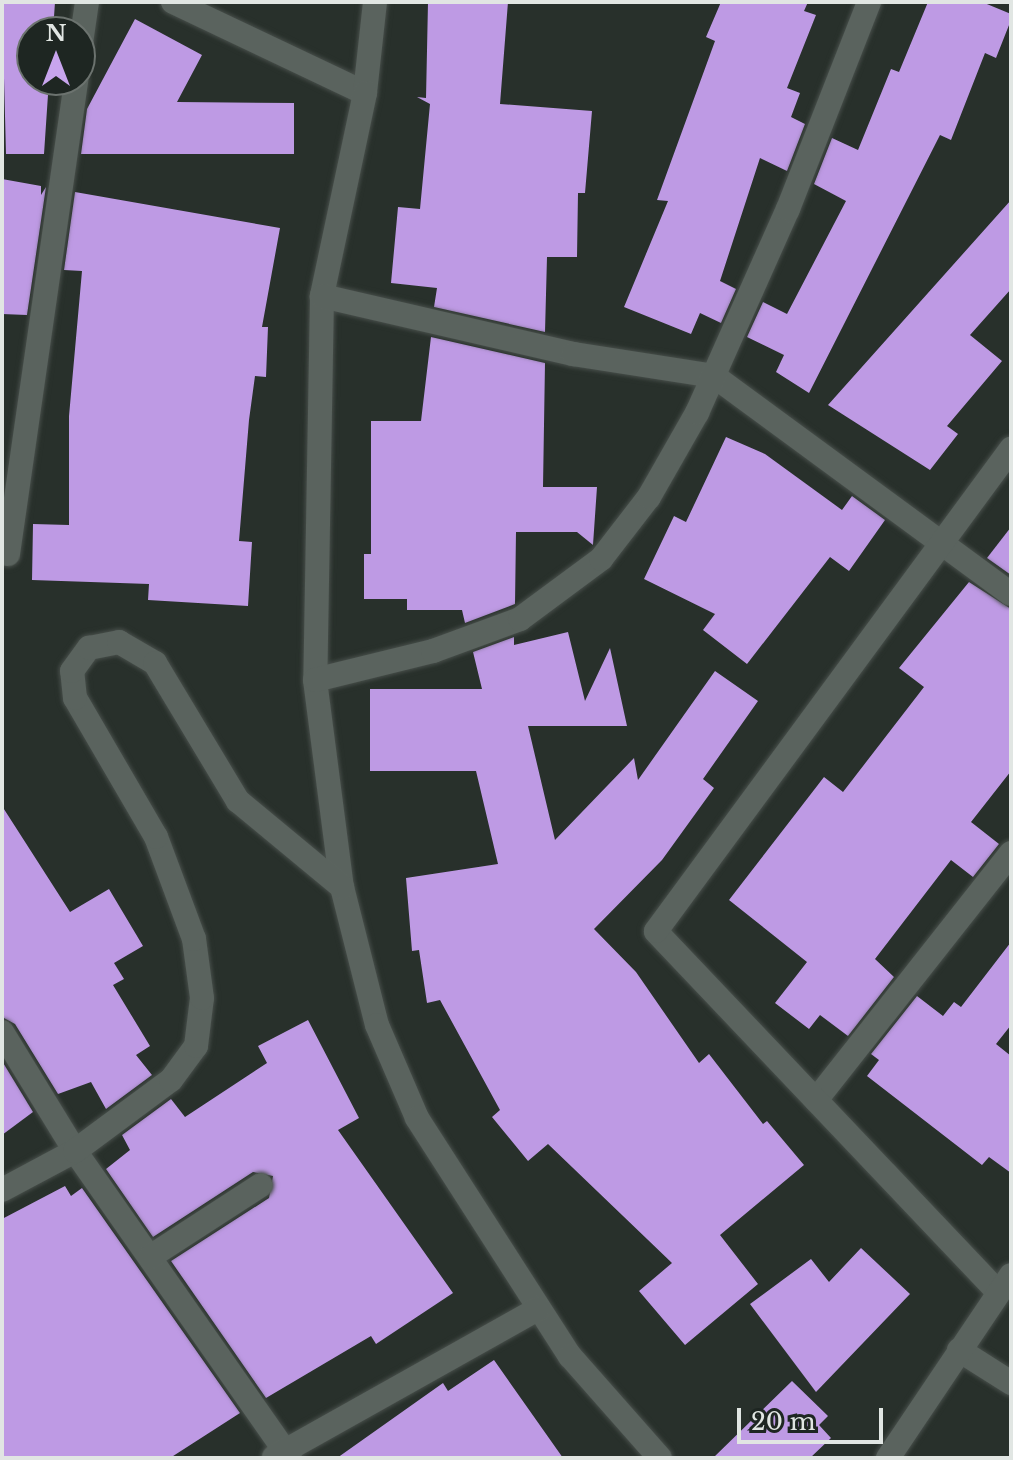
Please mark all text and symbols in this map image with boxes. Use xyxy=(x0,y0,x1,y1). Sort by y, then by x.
north arrow xyxy=(16,16,96,96)
text: N xyxy=(46,20,66,47)
scale bar xyxy=(741,1392,887,1442)
text: 20 m xyxy=(751,1407,816,1436)

